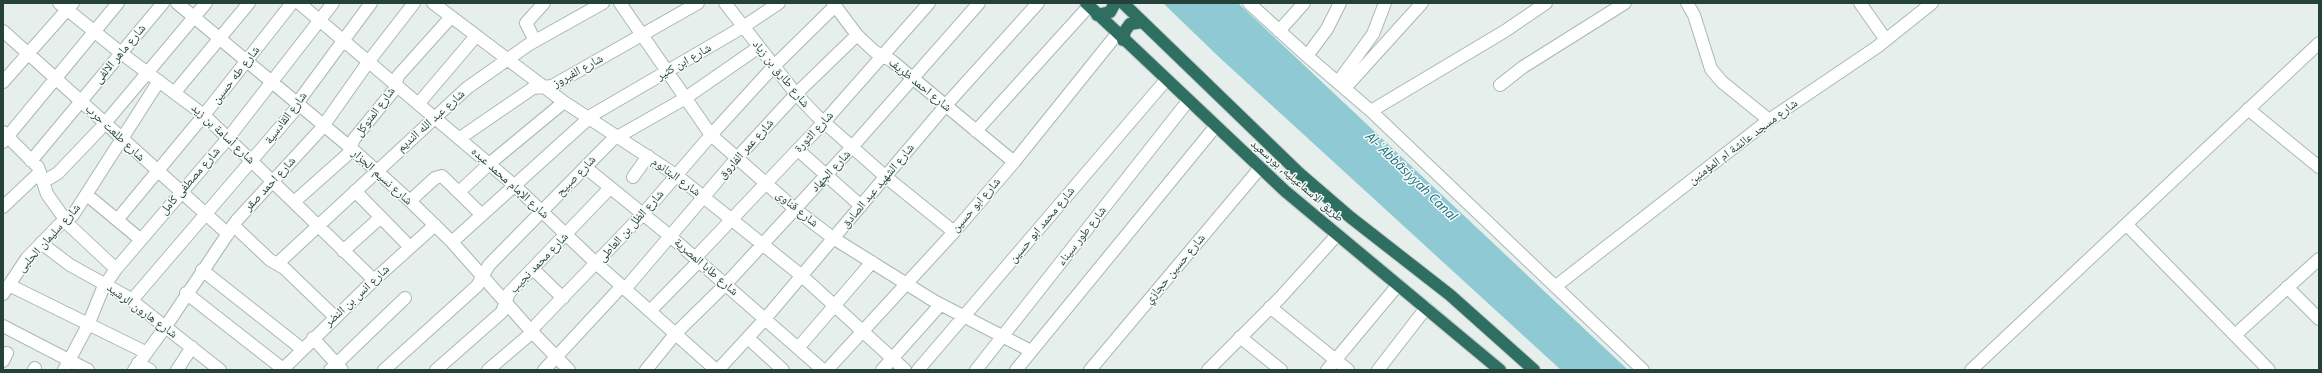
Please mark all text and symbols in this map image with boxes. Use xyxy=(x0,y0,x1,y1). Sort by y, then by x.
street label: شارع ماهر الالفى xyxy=(91,21,149,87)
street label: شارع طارق بن زياد xyxy=(749,37,813,111)
street label: شارع ابن كثير xyxy=(654,41,714,83)
street label: شارع طه حسين xyxy=(209,43,263,107)
street label: شارع الفيروز xyxy=(550,51,606,91)
street label: شارع احمد ظريف xyxy=(886,55,954,115)
street label: شارع المتوكل xyxy=(352,84,398,140)
street label: شارع عبد الله النديم xyxy=(394,87,468,155)
street label: شارع القادسية xyxy=(262,89,310,147)
street label: شارع مسجد عائشة ام المؤمنين xyxy=(1685,96,1801,188)
street label: شارع أسامة بن زيد xyxy=(188,101,258,167)
street label: شارع طلعت حرب xyxy=(82,102,148,164)
street label: شارع الثورة xyxy=(791,109,837,155)
street label: شارع عمر الفاروق xyxy=(715,116,777,182)
water label: Al-ʿAbbāsiyyah Canal xyxy=(1362,129,1460,225)
street label: طريق الاسماعيليه, بورسعيد xyxy=(1248,137,1346,225)
street label: شارع الشهيد عبد الصادق xyxy=(838,141,918,231)
street label: شارع مصطفى كامل xyxy=(157,144,223,218)
street label: شارع الإمام محمد عبده xyxy=(468,144,552,222)
street label: شارع نسيم الجزار xyxy=(349,146,415,208)
street label: شارع الجهاد xyxy=(808,147,854,195)
street label: شارع صبيح xyxy=(553,153,599,199)
street label: شارع احمد صقر xyxy=(241,154,299,214)
street label: شارع البتانوم xyxy=(649,154,703,200)
street label: شارع ابو حسين xyxy=(948,175,1004,235)
street label: شارع محمد ابو حسين xyxy=(1006,184,1078,266)
street label: شارع الظل بن العاطى xyxy=(595,187,667,265)
street label: شارع قناوى xyxy=(773,188,821,230)
street label: شارع سليمان الحلبى xyxy=(14,201,84,275)
street label: شارع طور سيناء xyxy=(1054,204,1110,268)
street label: شارع محمد نجيب xyxy=(507,230,571,296)
street label: شارع حسين حجازي xyxy=(1142,231,1208,307)
street label: شارع طابا المصرية xyxy=(671,235,741,299)
street label: شارع انس بن النضر xyxy=(321,262,393,330)
street label: شارع هارون الرشيد xyxy=(104,281,180,341)

